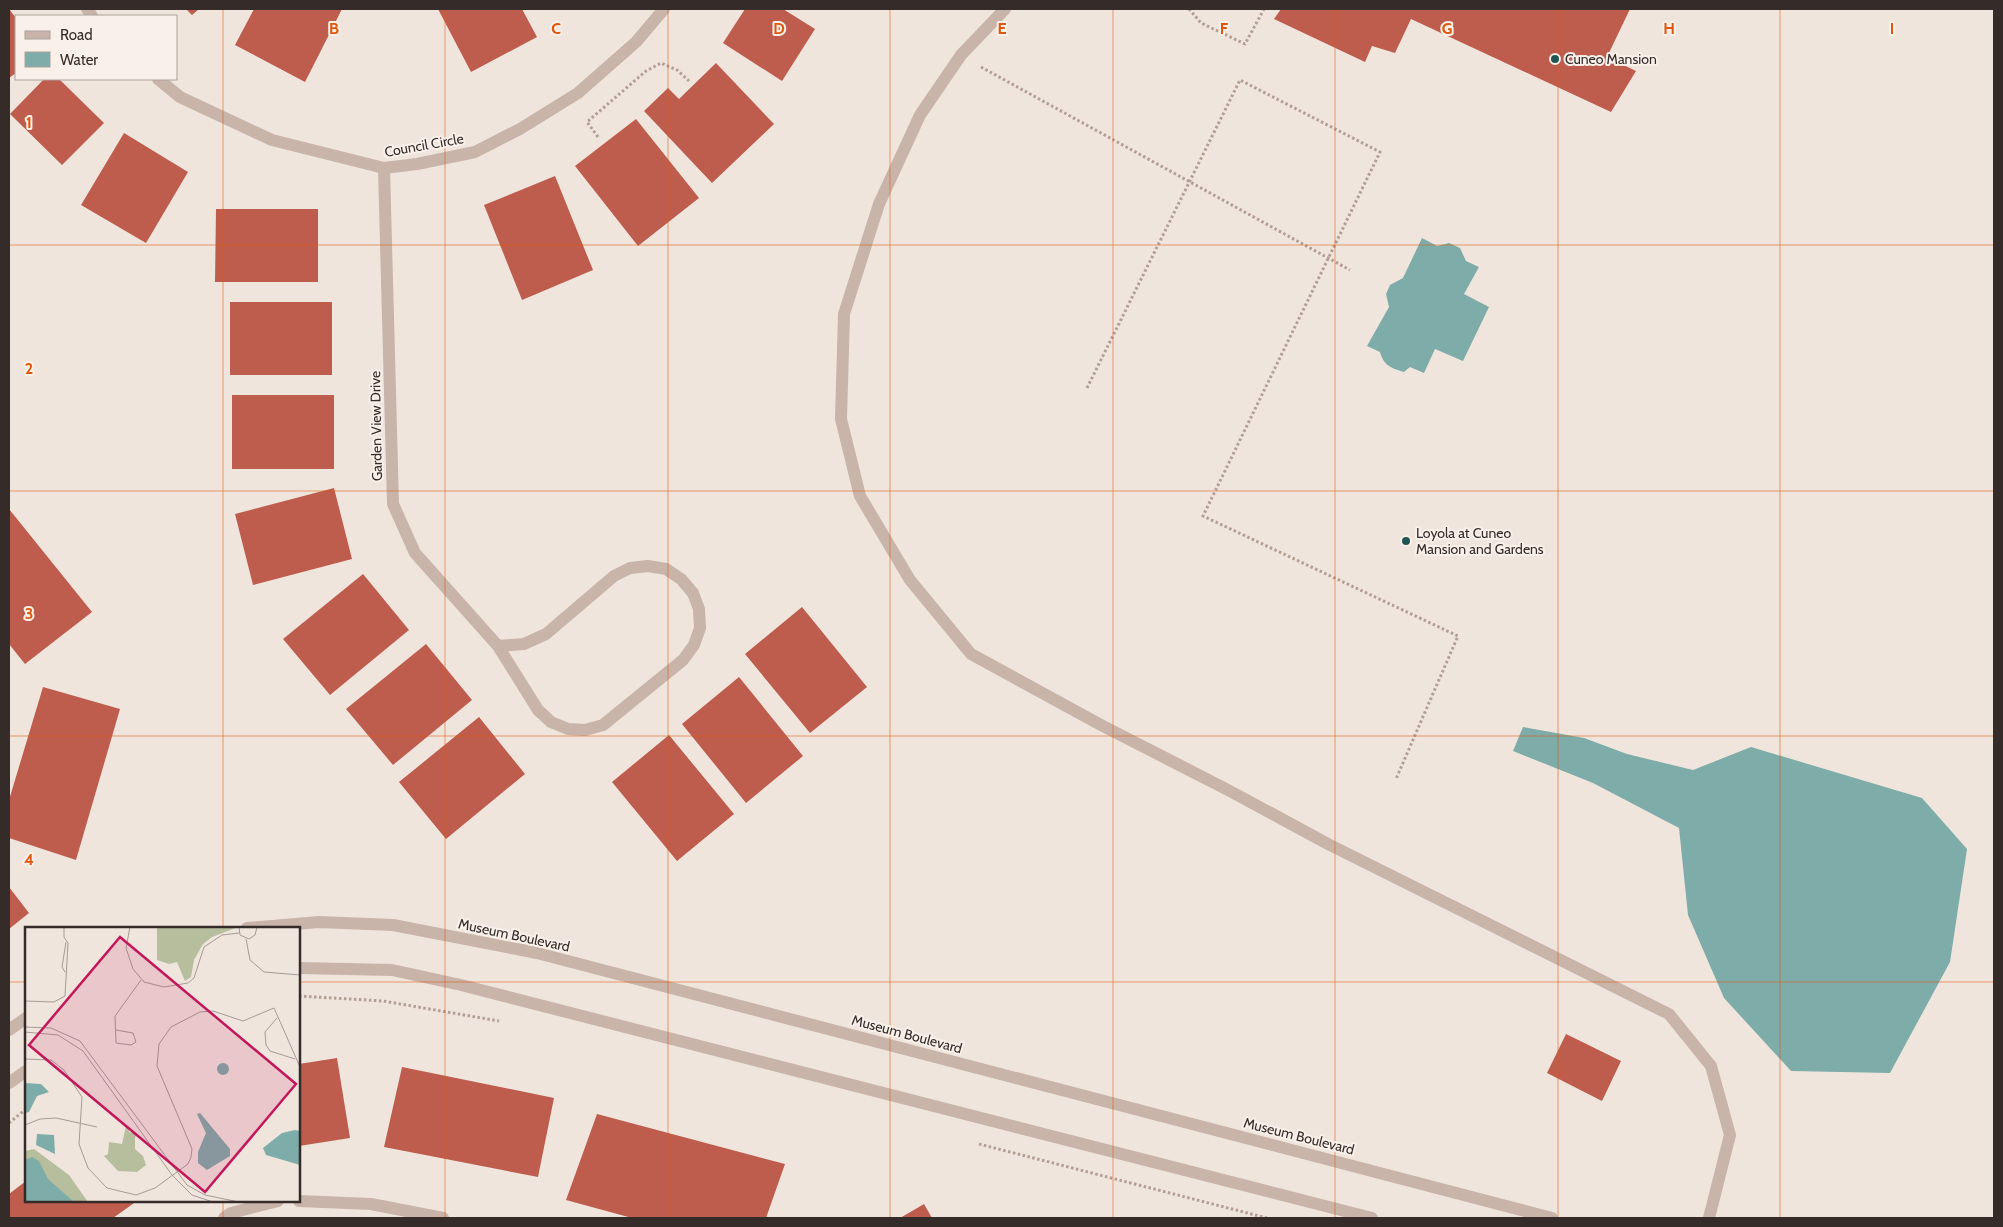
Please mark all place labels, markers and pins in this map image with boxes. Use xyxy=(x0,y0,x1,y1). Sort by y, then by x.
place label: Cuneo Mansion xyxy=(1565,50,1657,68)
marker: Cuneo Mansion xyxy=(1549,53,1561,65)
place label: Loyola at Cuneo Mansion and Gardens xyxy=(1416,524,1544,558)
marker: Loyola at Cuneo Mansion and Gardens xyxy=(1400,535,1412,547)

